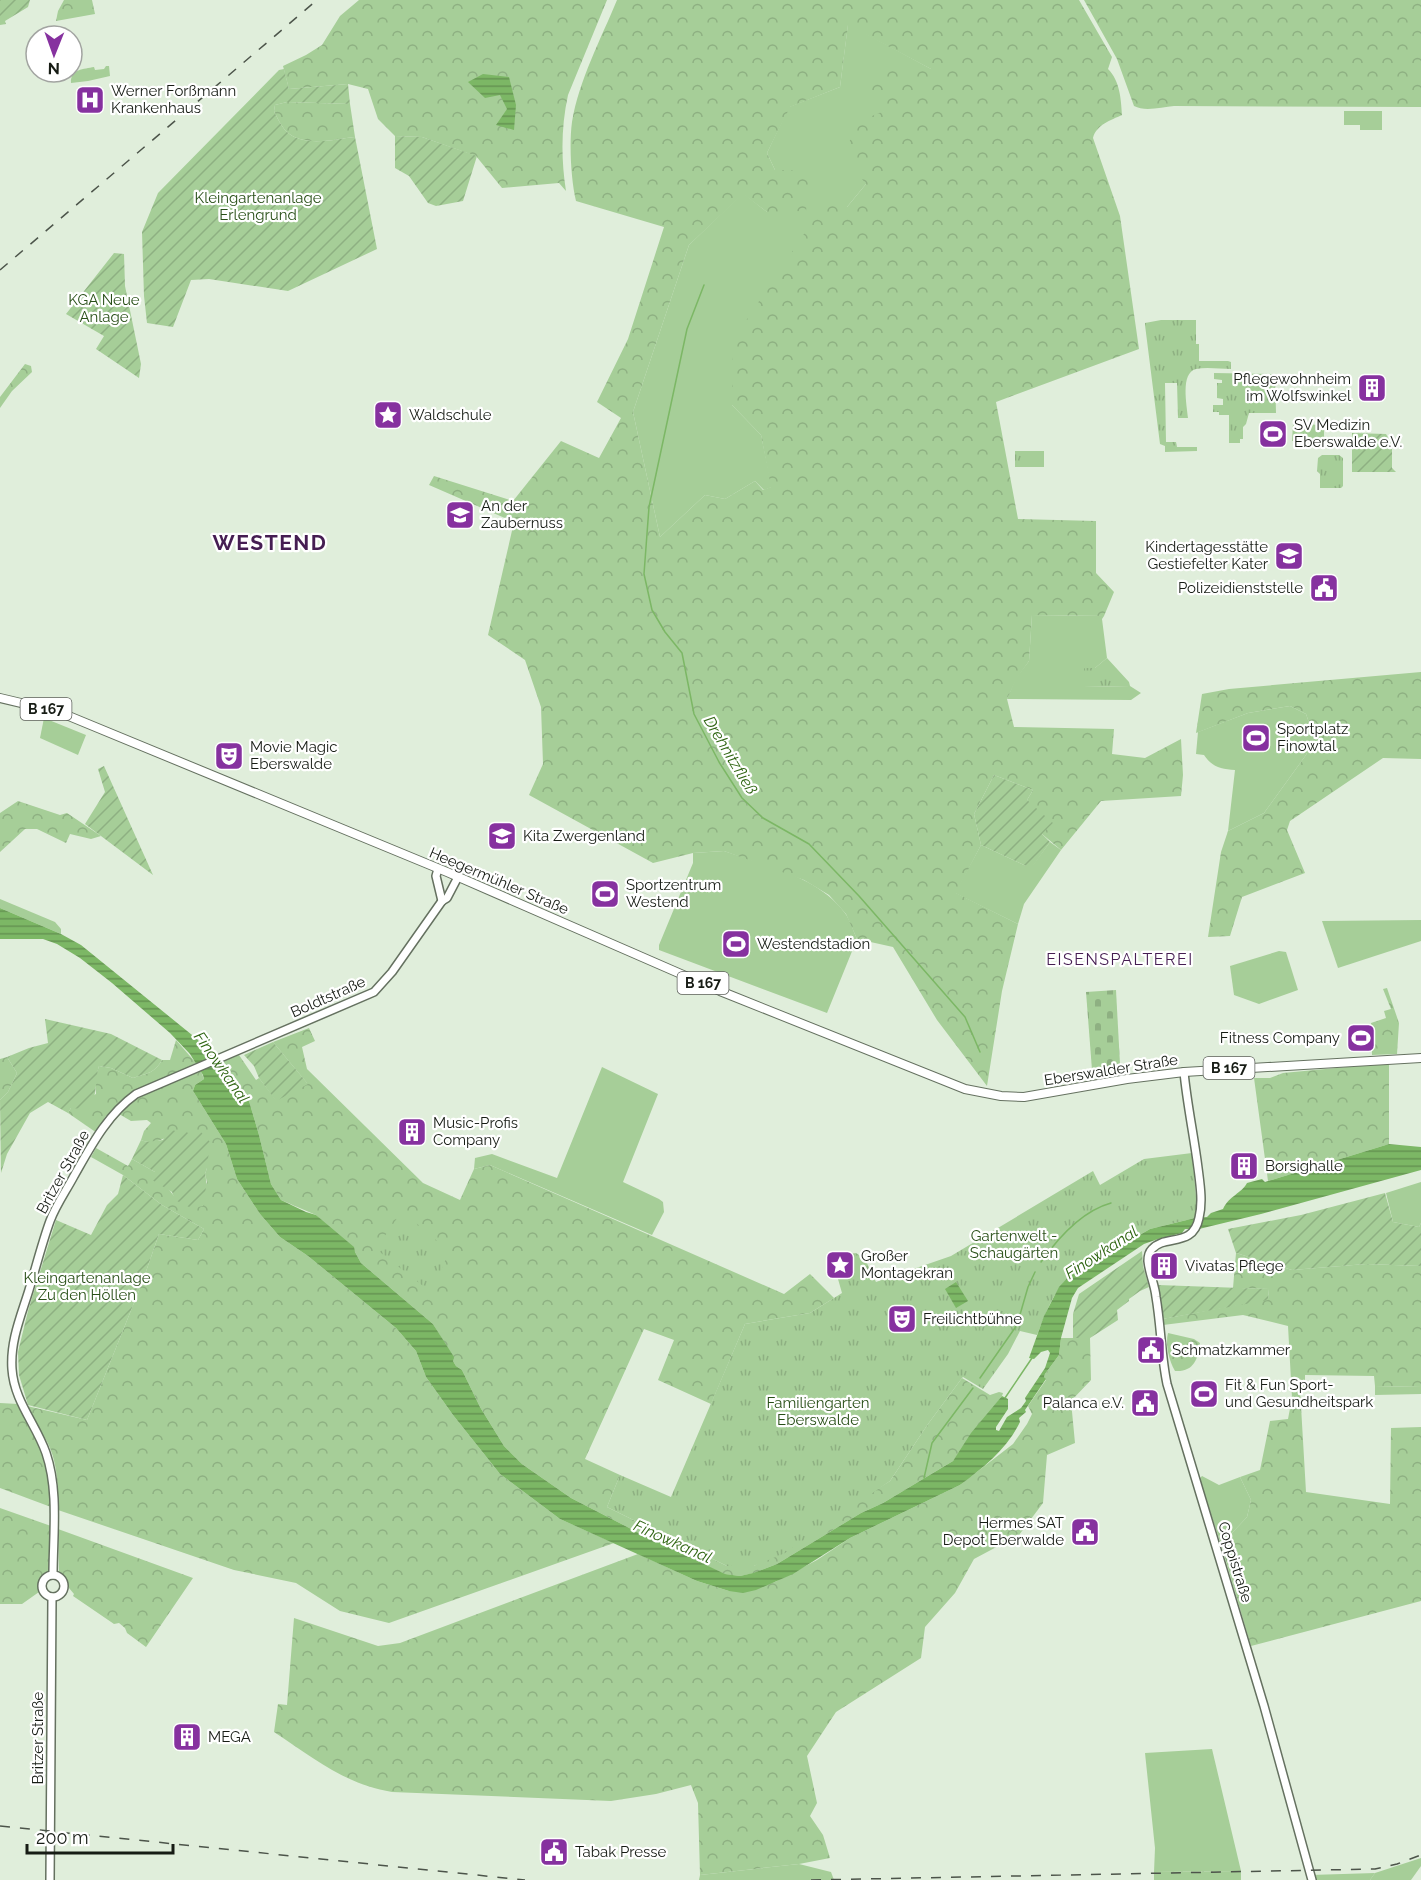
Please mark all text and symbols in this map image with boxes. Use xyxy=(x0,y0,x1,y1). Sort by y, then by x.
north arrow xyxy=(24,24,84,84)
text: N xyxy=(47,59,60,78)
place label: Werner Forßmann Krankenhaus xyxy=(111,82,236,117)
hospital icon: Werner Forßmann Krankenhaus xyxy=(74,84,106,116)
park label: Kleingartenanlage Erlengrund xyxy=(195,189,322,224)
park label: KGA Neue Anlage xyxy=(68,291,140,326)
place label: Pflegewohnheim im Wolfswinkel xyxy=(1233,370,1352,405)
building icon: Pflegewohnheim im Wolfswinkel xyxy=(1356,372,1388,404)
place icon: Waldschule xyxy=(372,399,404,431)
place label: Waldschule xyxy=(409,406,492,424)
place label: SV Medizin Eberswalde e.V. xyxy=(1294,416,1402,451)
sports icon: SV Medizin Eberswalde e.V. xyxy=(1257,418,1289,450)
place label: An der Zaubernuss xyxy=(481,497,563,532)
school or university icon: An der Zaubernuss xyxy=(444,499,476,531)
district label: WESTEND xyxy=(213,530,327,555)
place label: Kindertagesstätte Gestiefelter Kater xyxy=(1145,538,1269,573)
school or university icon: Kindertagesstätte Gestiefelter Kater xyxy=(1273,540,1305,572)
public building icon: Polizeidienststelle xyxy=(1308,572,1340,604)
place label: Polizeidienststelle xyxy=(1178,579,1303,597)
road number: B 167 xyxy=(20,698,72,720)
water label: Drehnitzfließ xyxy=(700,713,761,798)
place label: Sportplatz Finowtal xyxy=(1277,720,1348,755)
sports icon: Sportplatz Finowtal xyxy=(1240,722,1272,754)
place label: Movie Magic Eberswalde xyxy=(250,738,338,773)
theatre icon: Movie Magic Eberswalde xyxy=(213,740,245,772)
school or university icon: Kita Zwergenland xyxy=(486,820,518,852)
place label: Kita Zwergenland xyxy=(523,827,645,845)
street label: Heegermühler Straße xyxy=(427,844,571,919)
place label: Sportzentrum Westend xyxy=(626,876,721,911)
sports icon: Sportzentrum Westend xyxy=(589,878,621,910)
sports icon: Westendstadion xyxy=(720,928,752,960)
place label: Westendstadion xyxy=(757,935,870,953)
district label: EISENSPALTEREI xyxy=(1046,950,1194,969)
street label: Boldtstraße xyxy=(288,972,368,1022)
road number: B 167 xyxy=(678,972,728,994)
sports icon: Fitness Company xyxy=(1345,1022,1377,1054)
water label: Finowkanal xyxy=(190,1028,253,1107)
place label: Fitness Company xyxy=(1220,1029,1340,1047)
street label: Eberswalder Straße xyxy=(1043,1051,1179,1089)
road number: B 167 xyxy=(1204,1057,1254,1079)
place label: Music-Profis Company xyxy=(433,1114,518,1149)
building icon: Music-Profis Company xyxy=(396,1116,428,1148)
street label: Britzer Straße xyxy=(33,1127,93,1217)
building icon: Borsighalle xyxy=(1228,1150,1260,1182)
place label: Borsighalle xyxy=(1265,1157,1343,1175)
water label: Finowkanal xyxy=(1061,1222,1141,1283)
park label: Gartenwelt - Schaugärten xyxy=(970,1227,1058,1262)
place label: Großer Montagekran xyxy=(861,1247,953,1282)
place icon: Großer Montagekran xyxy=(824,1249,856,1281)
building icon: Vivatas Pflege xyxy=(1148,1250,1180,1282)
place label: Vivatas Pflege xyxy=(1185,1257,1284,1275)
park label: Kleingartenanlage Zu den Höllen xyxy=(24,1269,151,1304)
theatre icon: Freilichtbühne xyxy=(886,1303,918,1335)
place label: Freilichtbühne xyxy=(923,1310,1022,1328)
public building icon: Schmatzkammer xyxy=(1135,1334,1167,1366)
place label: Schmatzkammer xyxy=(1172,1341,1291,1359)
place label: Fit & Fun Sport- und Gesundheitspark xyxy=(1225,1376,1373,1411)
sports icon: Fit & Fun Sport- und Gesundheitspark xyxy=(1188,1378,1220,1410)
public building icon: Palanca e.V. xyxy=(1129,1387,1161,1419)
park label: Familiengarten Eberswalde xyxy=(766,1394,870,1429)
place label: Palanca e.V. xyxy=(1043,1394,1124,1412)
place label: Hermes SAT Depot Eberwalde xyxy=(943,1514,1064,1549)
water label: Finowkanal xyxy=(631,1516,715,1567)
public building icon: Hermes SAT Depot Eberwalde xyxy=(1069,1516,1101,1548)
street label: Coppistraße xyxy=(1214,1519,1256,1605)
street label: Britzer Straße xyxy=(29,1691,47,1784)
building icon: MEGA xyxy=(171,1721,203,1753)
place label: MEGA xyxy=(208,1728,251,1746)
scale bar xyxy=(27,1817,172,1855)
text: 200 m xyxy=(36,1827,89,1848)
public building icon: Tabak Presse xyxy=(538,1836,570,1868)
place label: Tabak Presse xyxy=(575,1843,667,1861)

